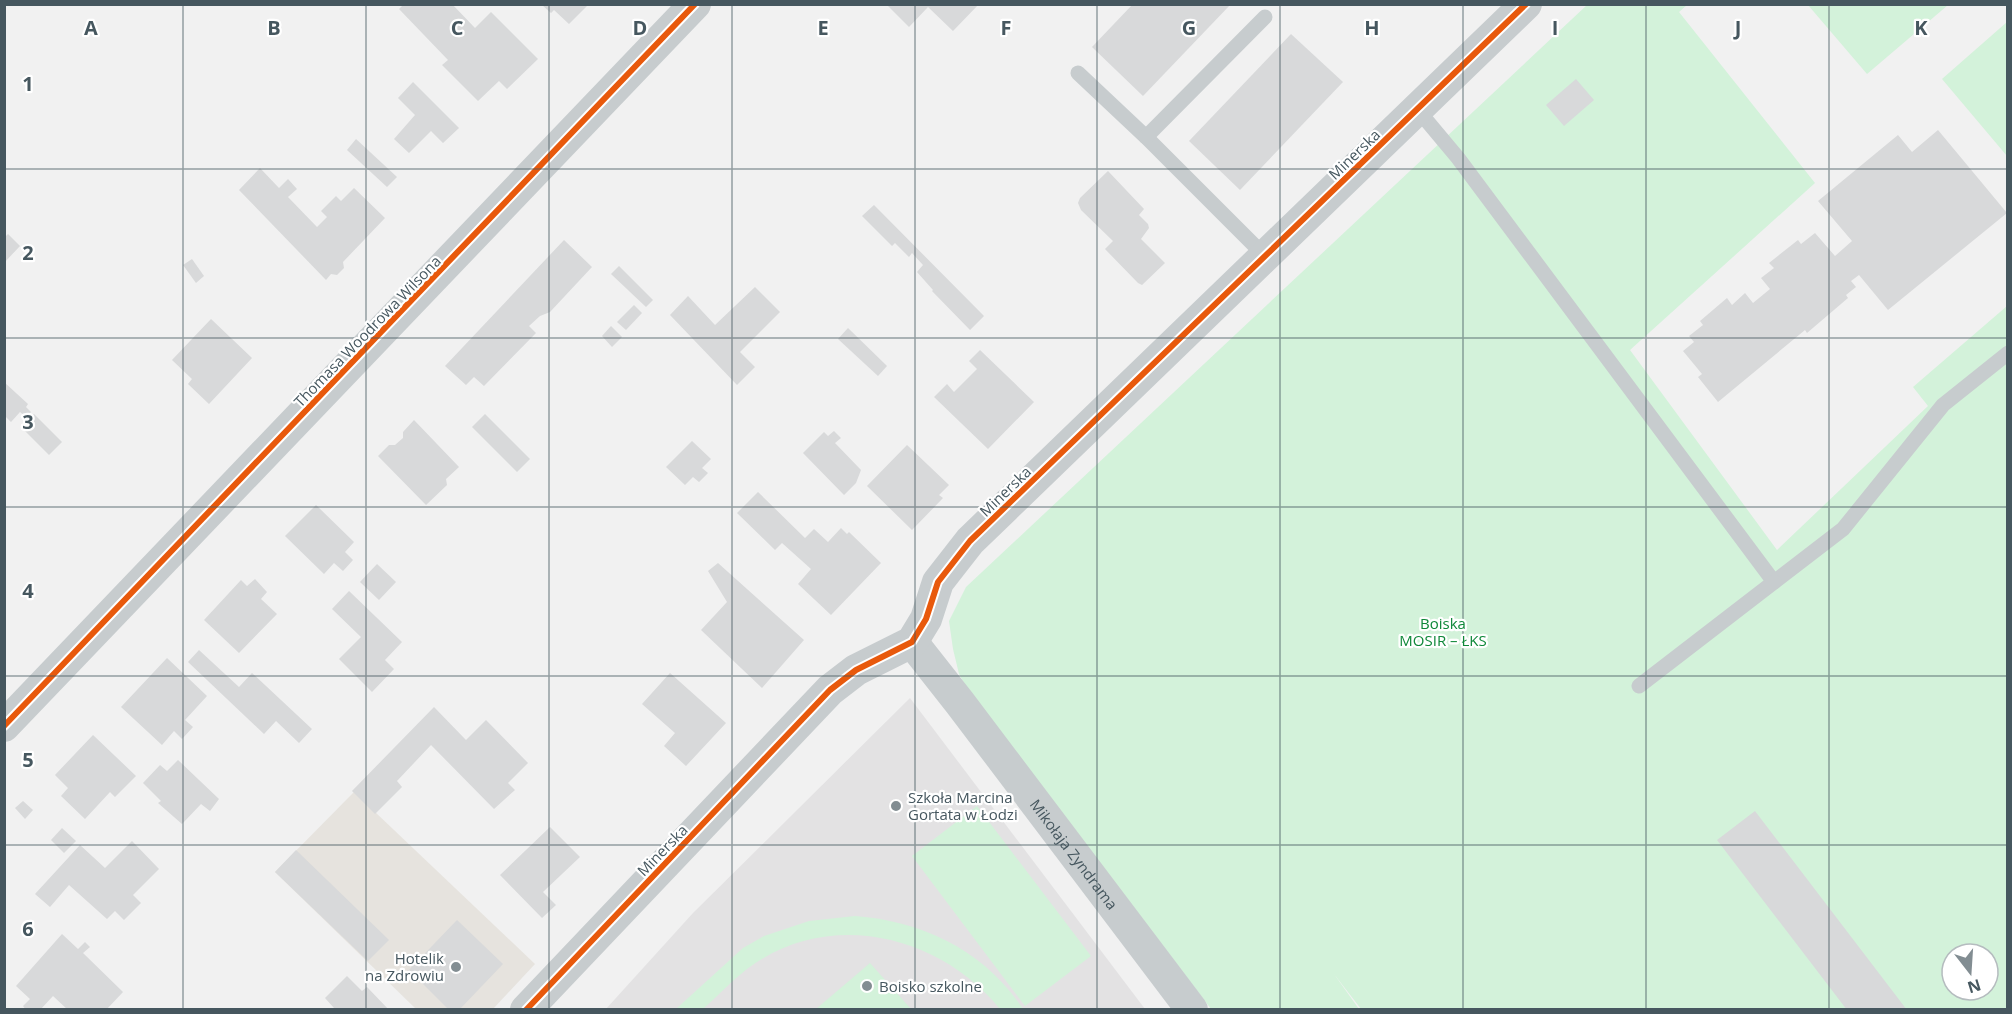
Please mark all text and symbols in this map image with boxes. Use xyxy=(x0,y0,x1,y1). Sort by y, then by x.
text: A xyxy=(84,14,98,41)
text: B xyxy=(267,14,281,41)
text: C xyxy=(451,14,464,41)
text: D xyxy=(633,14,647,41)
text: E xyxy=(817,14,829,41)
text: F xyxy=(1001,14,1011,41)
text: G xyxy=(1182,14,1196,41)
text: H xyxy=(1364,14,1380,41)
text: I xyxy=(1552,14,1558,41)
text: J xyxy=(1733,14,1741,41)
text: K xyxy=(1914,14,1928,41)
text: 1 xyxy=(22,70,34,97)
street label: Minerska xyxy=(1324,124,1384,184)
text: 2 xyxy=(22,239,34,266)
street label: Thomasa Woodrowa Wilsona xyxy=(289,251,445,411)
text: 3 xyxy=(22,408,34,435)
street label: Minerska xyxy=(975,461,1035,521)
text: 4 xyxy=(22,577,34,604)
park label: Boiska MOSIR – ŁKS xyxy=(1399,613,1487,650)
text: 5 xyxy=(22,746,34,773)
place label: Szkoła Marcina Gortata w Łodzi xyxy=(908,787,1018,824)
street label: Mikołaja Zyndrama xyxy=(1026,795,1122,913)
marker: Szkoła Marcina Gortata w Łodzi xyxy=(889,799,903,813)
street label: Minerska xyxy=(632,820,692,880)
text: 6 xyxy=(22,915,34,942)
north arrow xyxy=(1940,942,2000,1002)
place label: Hotelik na Zdrowiu xyxy=(365,948,444,985)
marker: Hotelik na Zdrowiu xyxy=(449,960,463,974)
text: N xyxy=(1965,974,1984,999)
place label: Boisko szkolne xyxy=(879,976,982,996)
marker: Boisko szkolne xyxy=(860,979,874,993)

